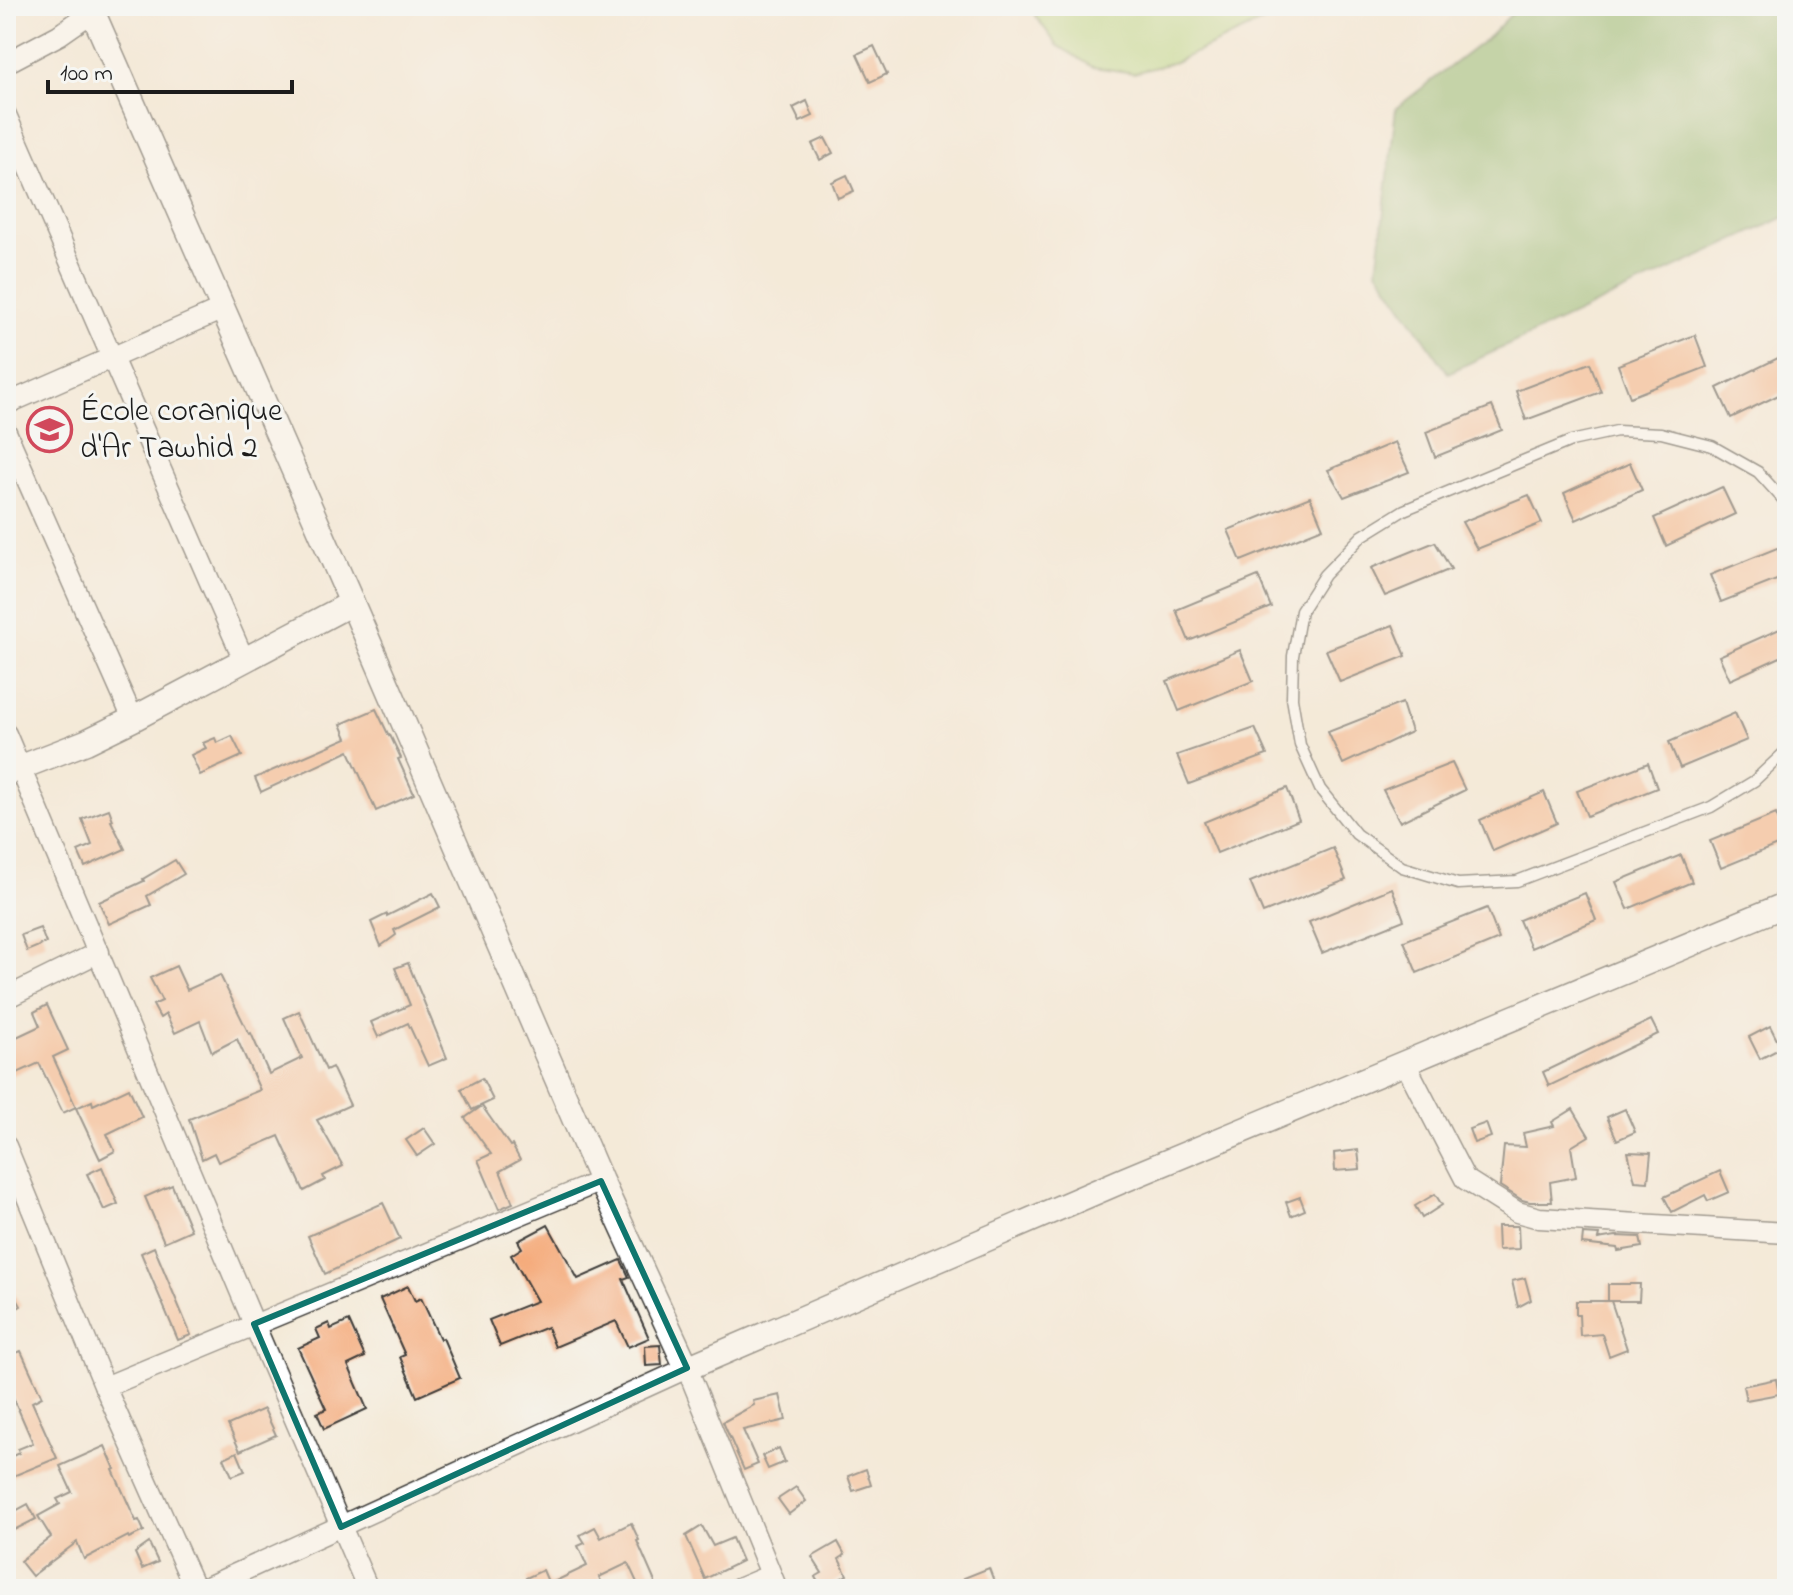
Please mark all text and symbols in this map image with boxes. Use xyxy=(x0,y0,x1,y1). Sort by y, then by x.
scale bar xyxy=(48,44,292,94)
text: 100 m xyxy=(60,57,113,92)
place label: École coranique d'Ar Tawhid 2 xyxy=(80,389,283,473)
school or university icon: École coranique d'Ar Tawhid 2 xyxy=(25,406,73,454)

